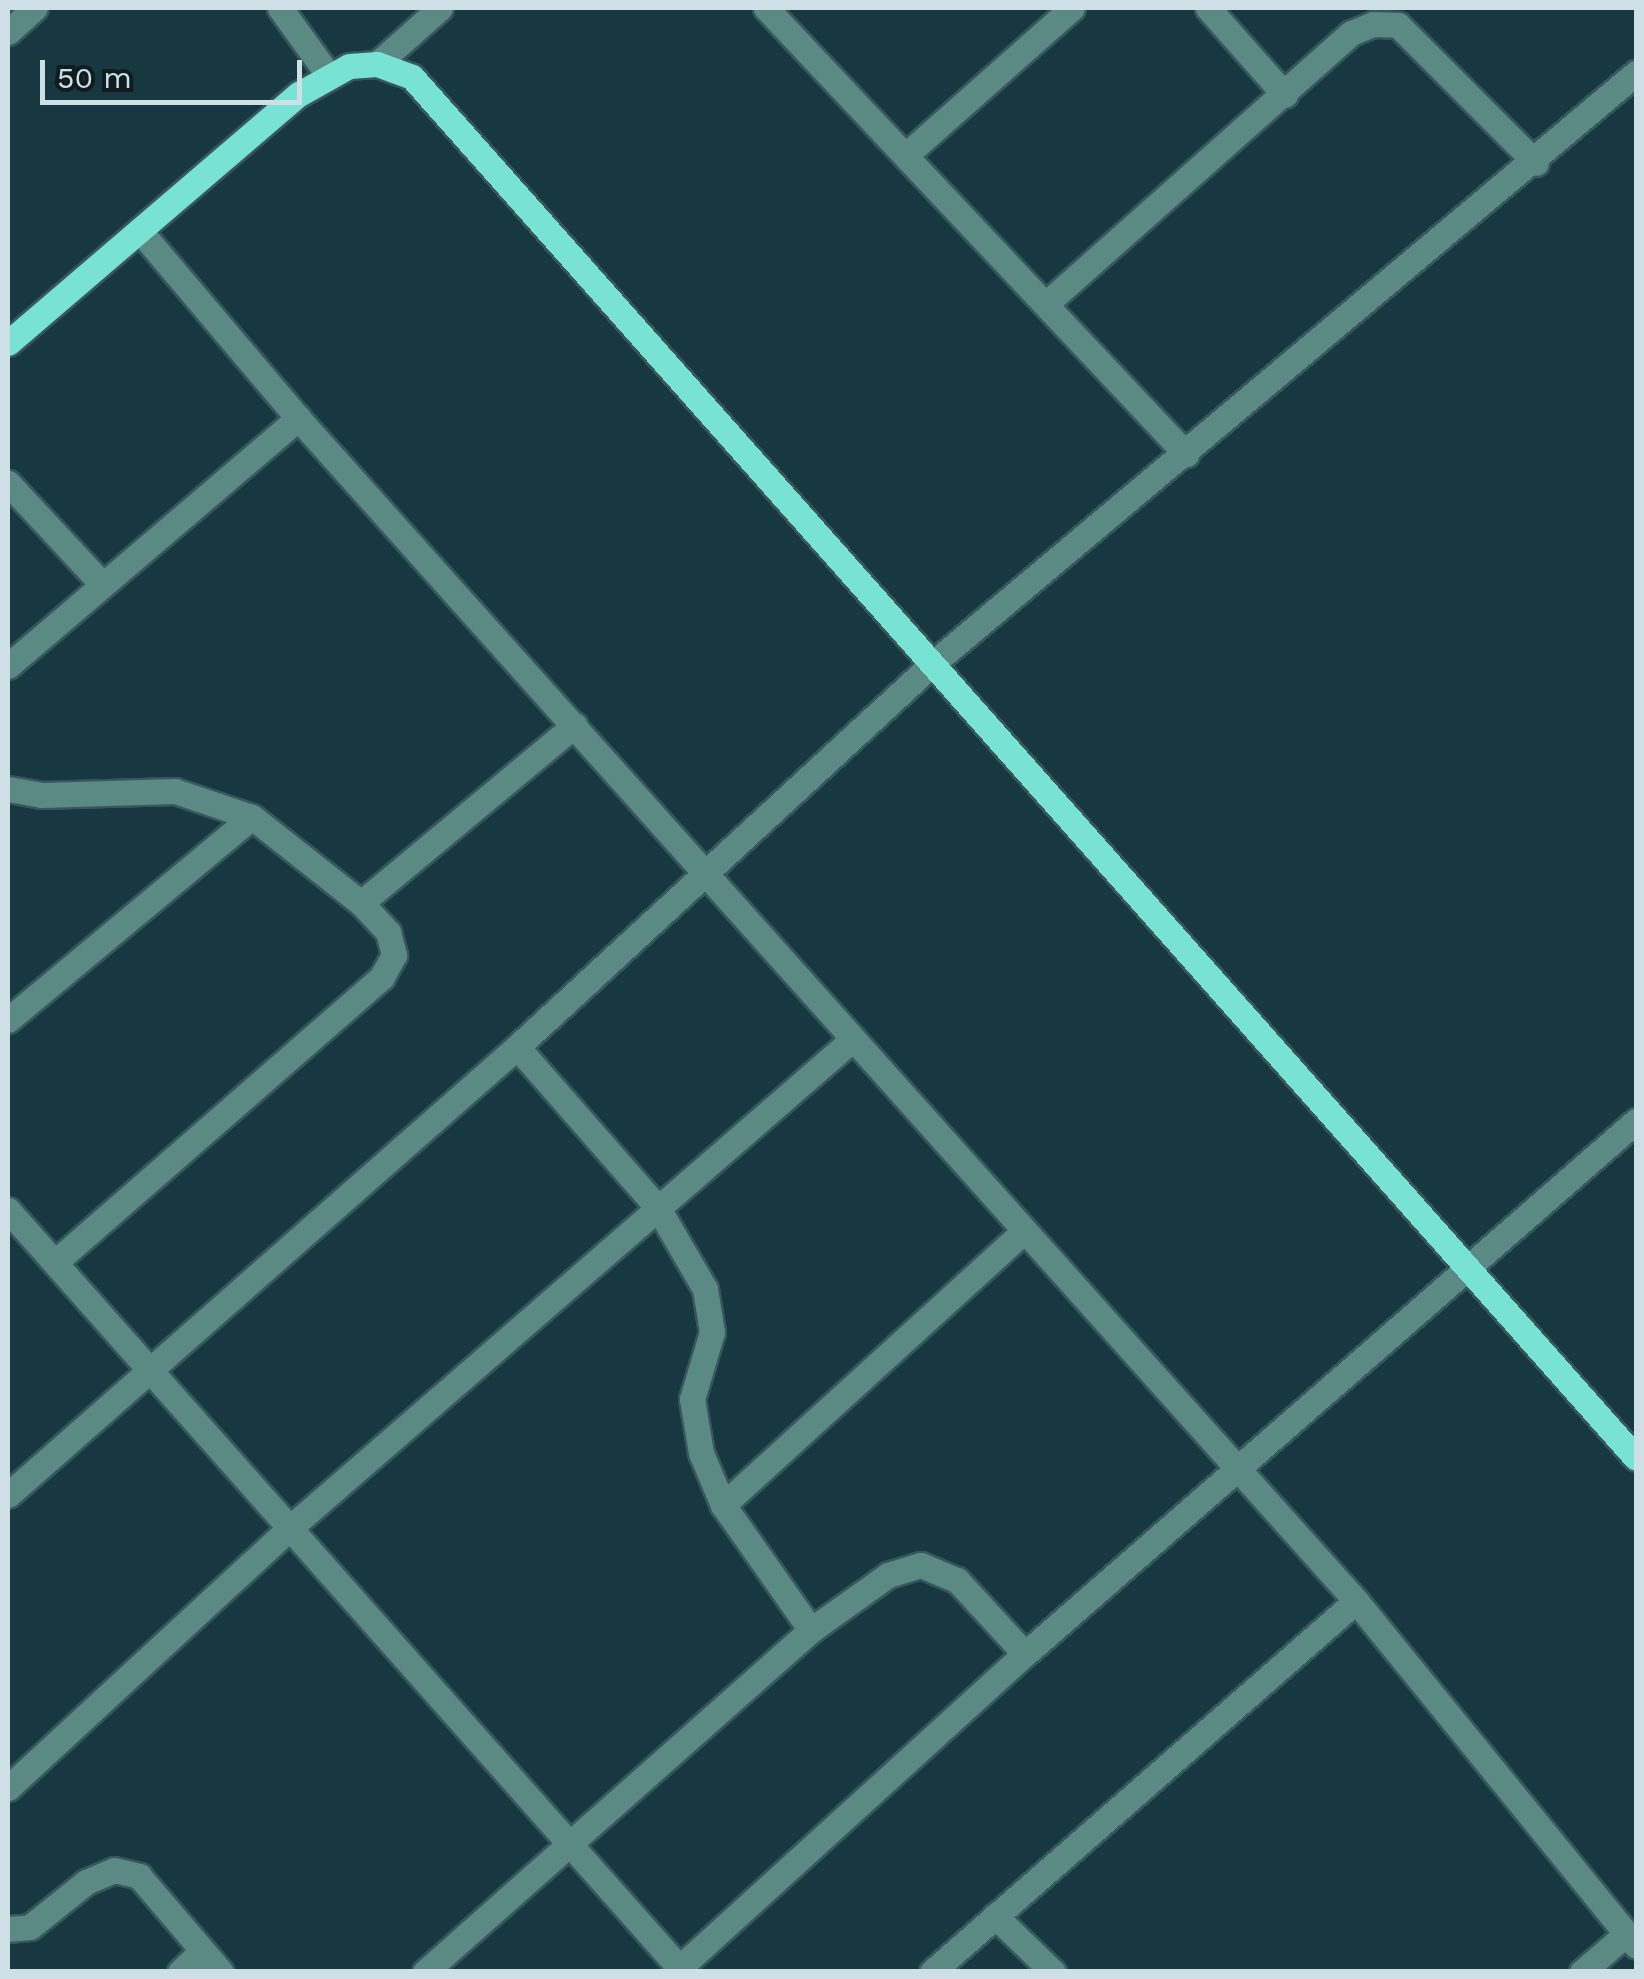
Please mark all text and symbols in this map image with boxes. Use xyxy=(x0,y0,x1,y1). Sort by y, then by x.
scale bar xyxy=(45,40,308,102)
text: 50 m xyxy=(57,60,132,95)

